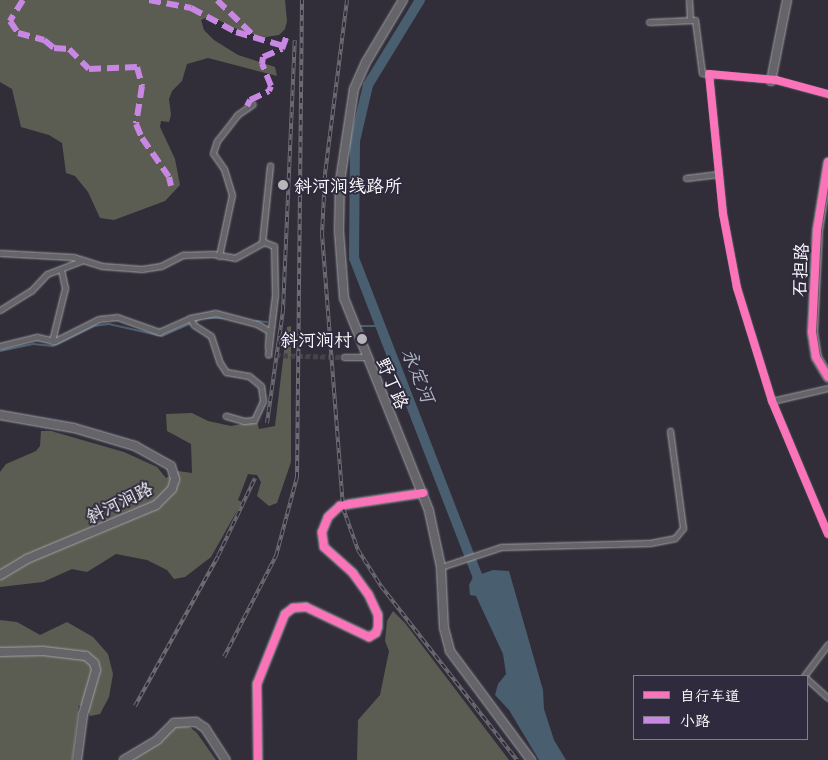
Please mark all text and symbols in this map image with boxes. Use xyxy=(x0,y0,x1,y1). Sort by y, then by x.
place label: 斜河涧线路所 xyxy=(294,174,402,196)
marker: 斜河涧线路所 xyxy=(276,178,290,192)
street label: 石担路 xyxy=(788,242,812,298)
place label: 斜河涧村 xyxy=(280,328,352,350)
marker: 斜河涧村 xyxy=(356,333,368,345)
water label: 永定河 xyxy=(398,344,440,406)
street label: 野丁路 xyxy=(373,354,413,412)
street label: 斜河涧路 xyxy=(82,477,156,527)
legend xyxy=(633,675,808,740)
text: 自行车道 xyxy=(680,685,740,705)
text: 小路 xyxy=(680,710,710,730)

